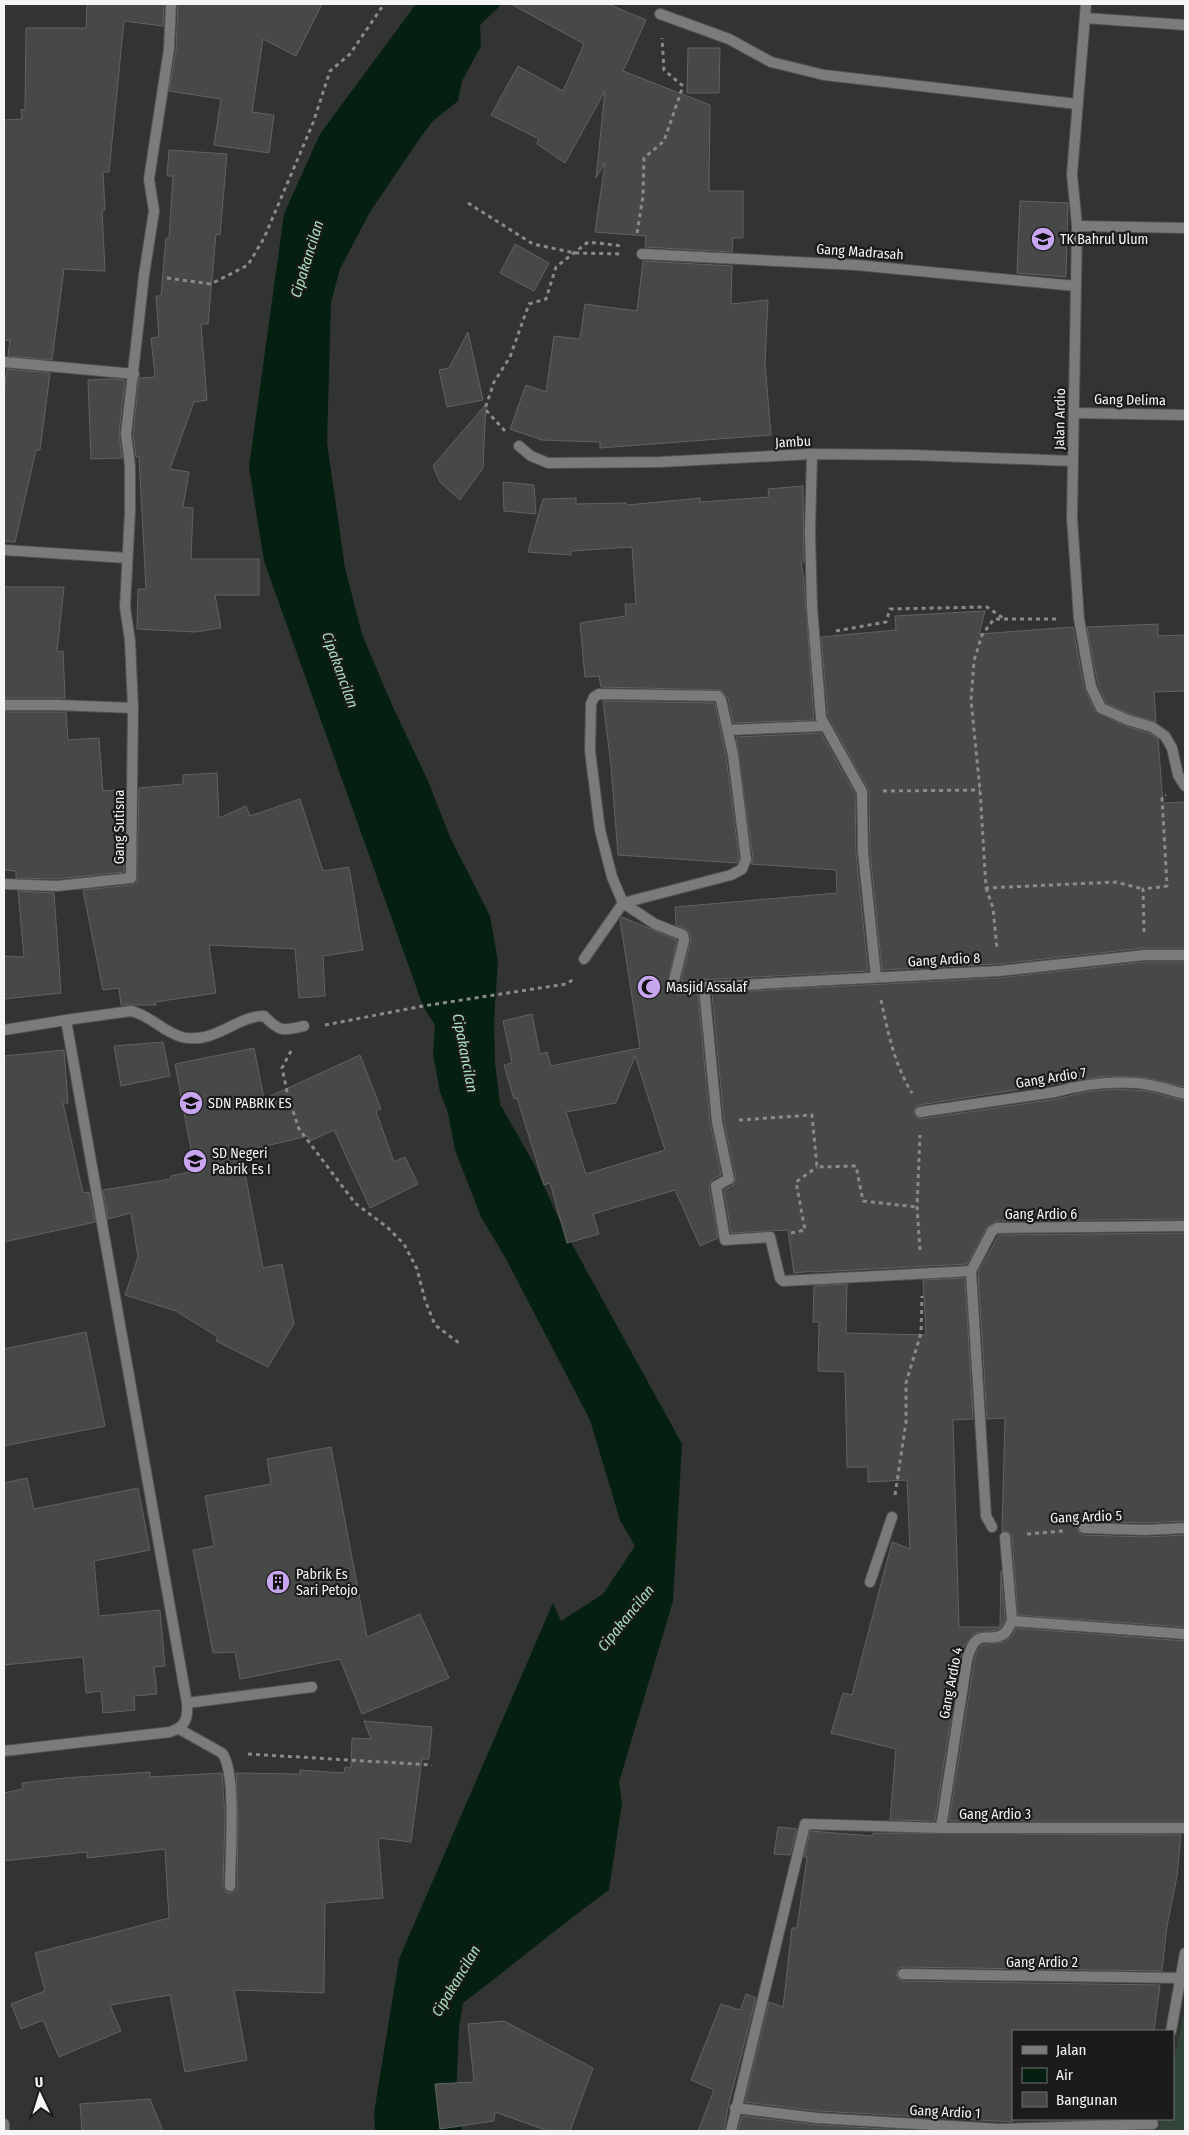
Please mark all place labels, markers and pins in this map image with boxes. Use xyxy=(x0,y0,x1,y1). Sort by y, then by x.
school or university icon: TK Bahrul Ulum xyxy=(1030,226,1056,252)
place label: TK Bahrul Ulum xyxy=(1060,231,1148,248)
mosque icon: Masjid Assalaf xyxy=(636,974,662,1000)
place label: Masjid Assalaf xyxy=(666,979,749,996)
school or university icon: SDN PABRIK ES xyxy=(178,1090,204,1116)
place label: SDN PABRIK ES xyxy=(208,1095,292,1112)
place label: SD Negeri Pabrik Es I xyxy=(212,1145,271,1178)
school or university icon: SD Negeri Pabrik Es I xyxy=(182,1148,208,1174)
place label: Pabrik Es Sari Petojo xyxy=(296,1566,358,1599)
building icon: Pabrik Es Sari Petojo xyxy=(265,1569,291,1595)

